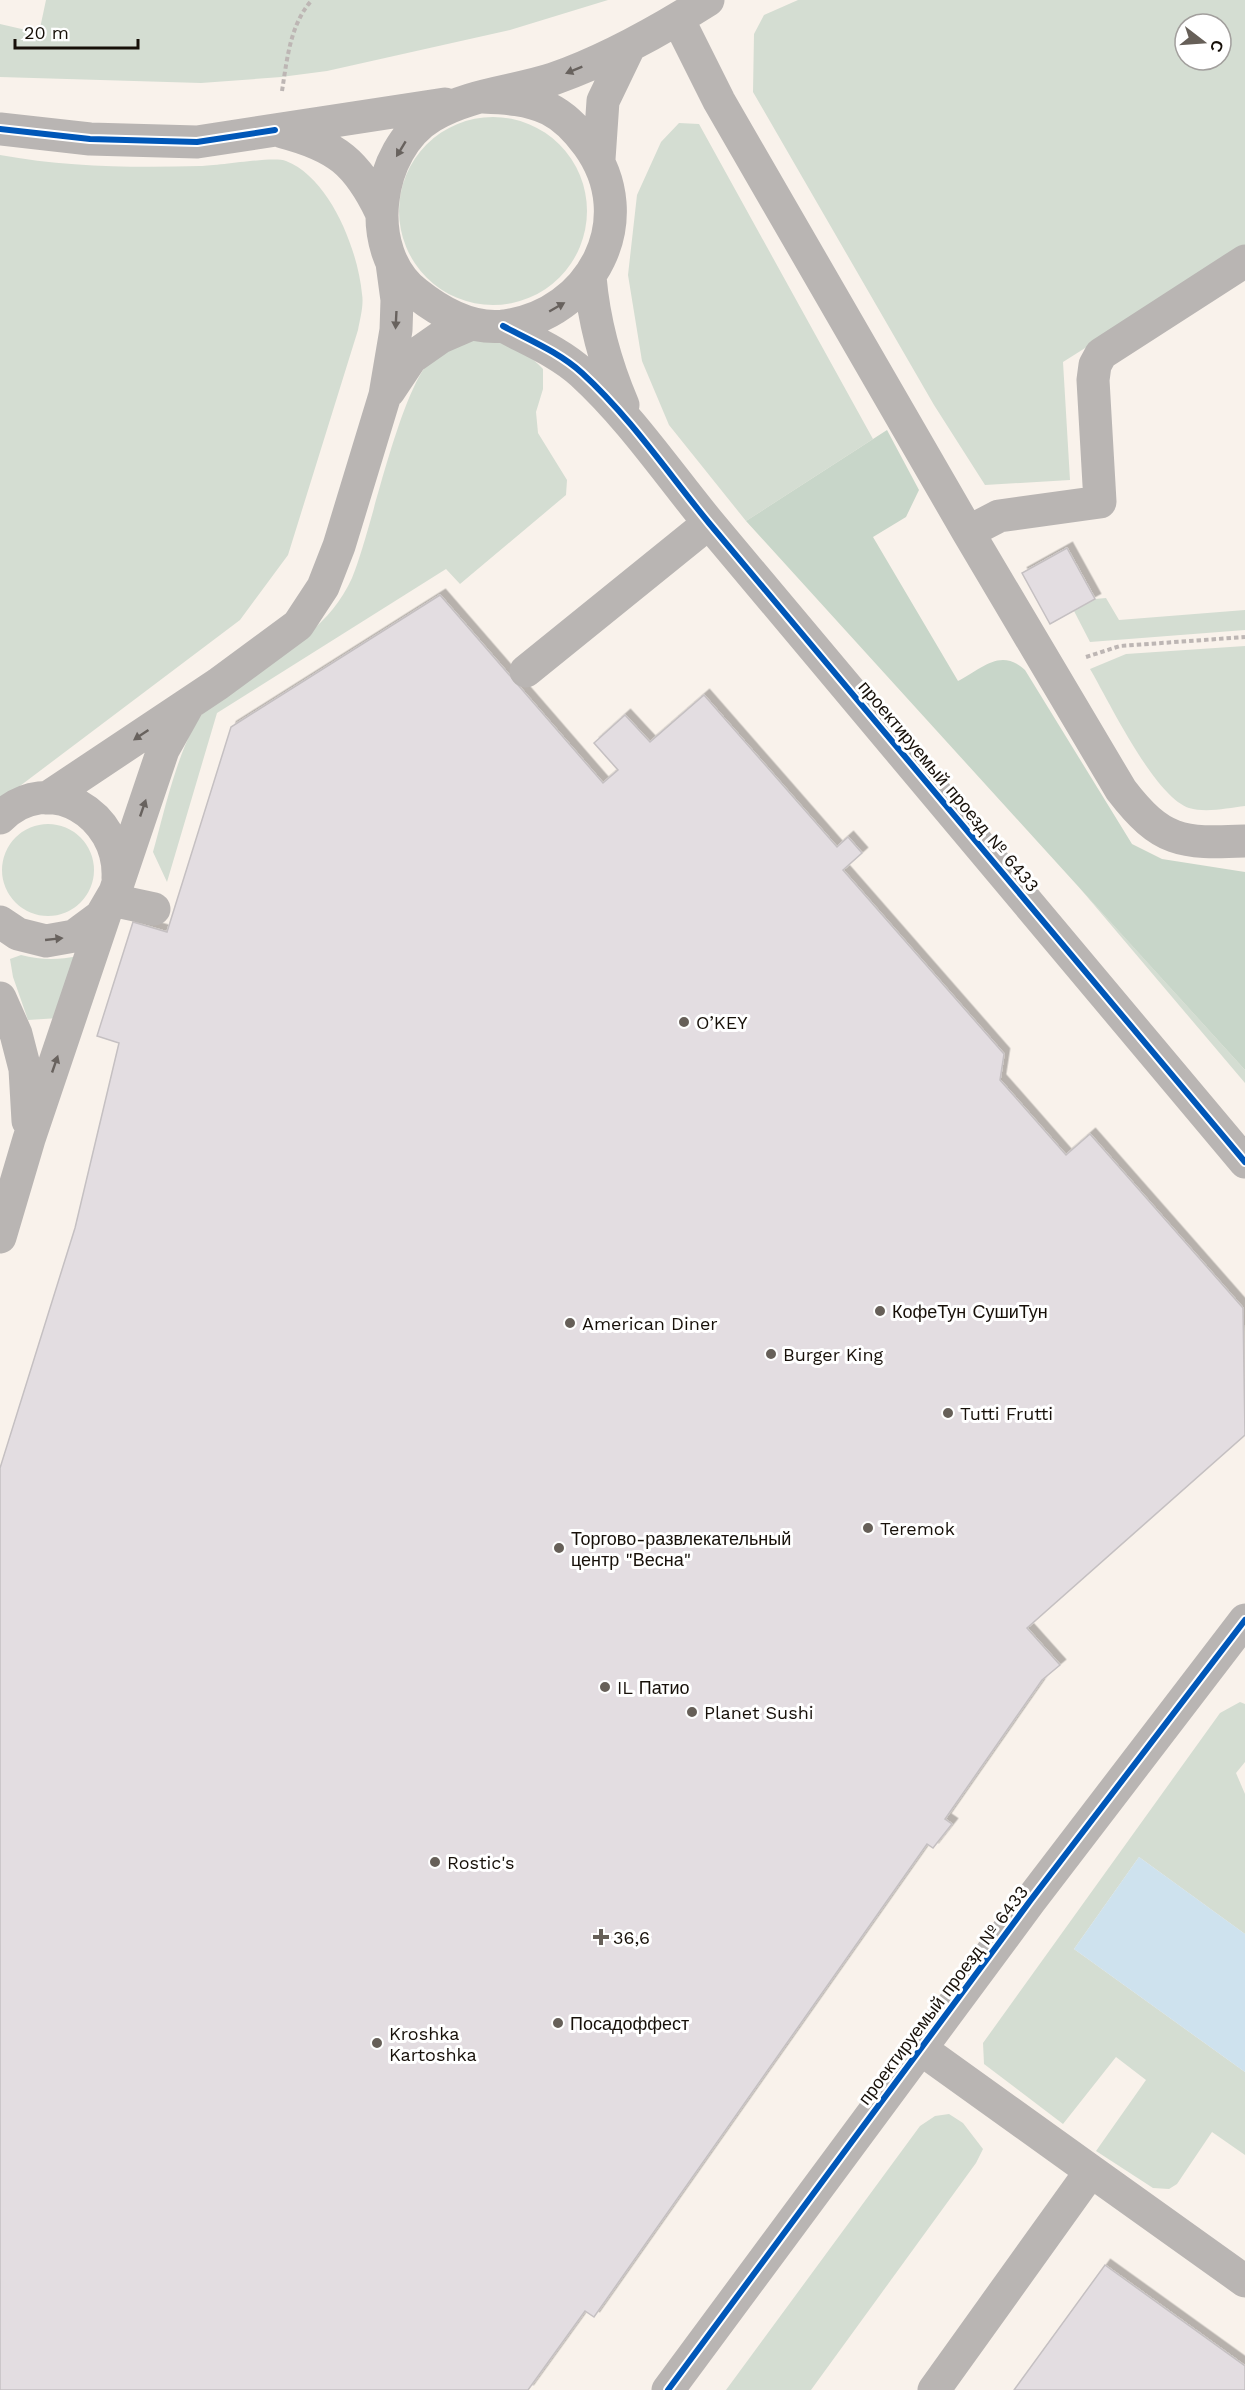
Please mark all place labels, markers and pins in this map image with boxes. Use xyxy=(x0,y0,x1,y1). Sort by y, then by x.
place label: O’KEY xyxy=(696,1012,748,1033)
marker: O’KEY xyxy=(677,1015,691,1029)
place label: КофеТун СушиТун xyxy=(892,1301,1048,1322)
marker: КофеТун СушиТун xyxy=(873,1304,887,1318)
place label: American Diner xyxy=(582,1313,718,1334)
marker: American Diner xyxy=(563,1316,577,1330)
place label: Burger King xyxy=(783,1344,884,1365)
marker: Burger King xyxy=(764,1347,778,1361)
place label: Tutti Frutti xyxy=(960,1403,1053,1424)
marker: Tutti Frutti xyxy=(941,1406,955,1420)
place label: Teremok xyxy=(880,1518,955,1539)
marker: Teremok xyxy=(861,1521,875,1535)
place label: Торгово-развлекательный центр "Весна" xyxy=(571,1528,791,1570)
marker: Торгово-развлекательный центр "Весна" xyxy=(552,1541,566,1555)
place label: IL Патио xyxy=(617,1677,690,1698)
marker: IL Патио xyxy=(598,1680,612,1694)
place label: Planet Sushi xyxy=(704,1702,814,1723)
marker: Planet Sushi xyxy=(685,1705,699,1719)
place label: Rostic's xyxy=(447,1852,515,1873)
marker: Rostic's xyxy=(428,1855,442,1869)
place label: 36,6 xyxy=(613,1927,650,1948)
marker: 36,6 xyxy=(594,1930,608,1944)
place label: Посадоффест xyxy=(570,2013,689,2034)
marker: Посадоффест xyxy=(551,2016,565,2030)
place label: Kroshka Kartoshka xyxy=(389,2023,477,2065)
marker: Kroshka Kartoshka xyxy=(370,2036,384,2050)

